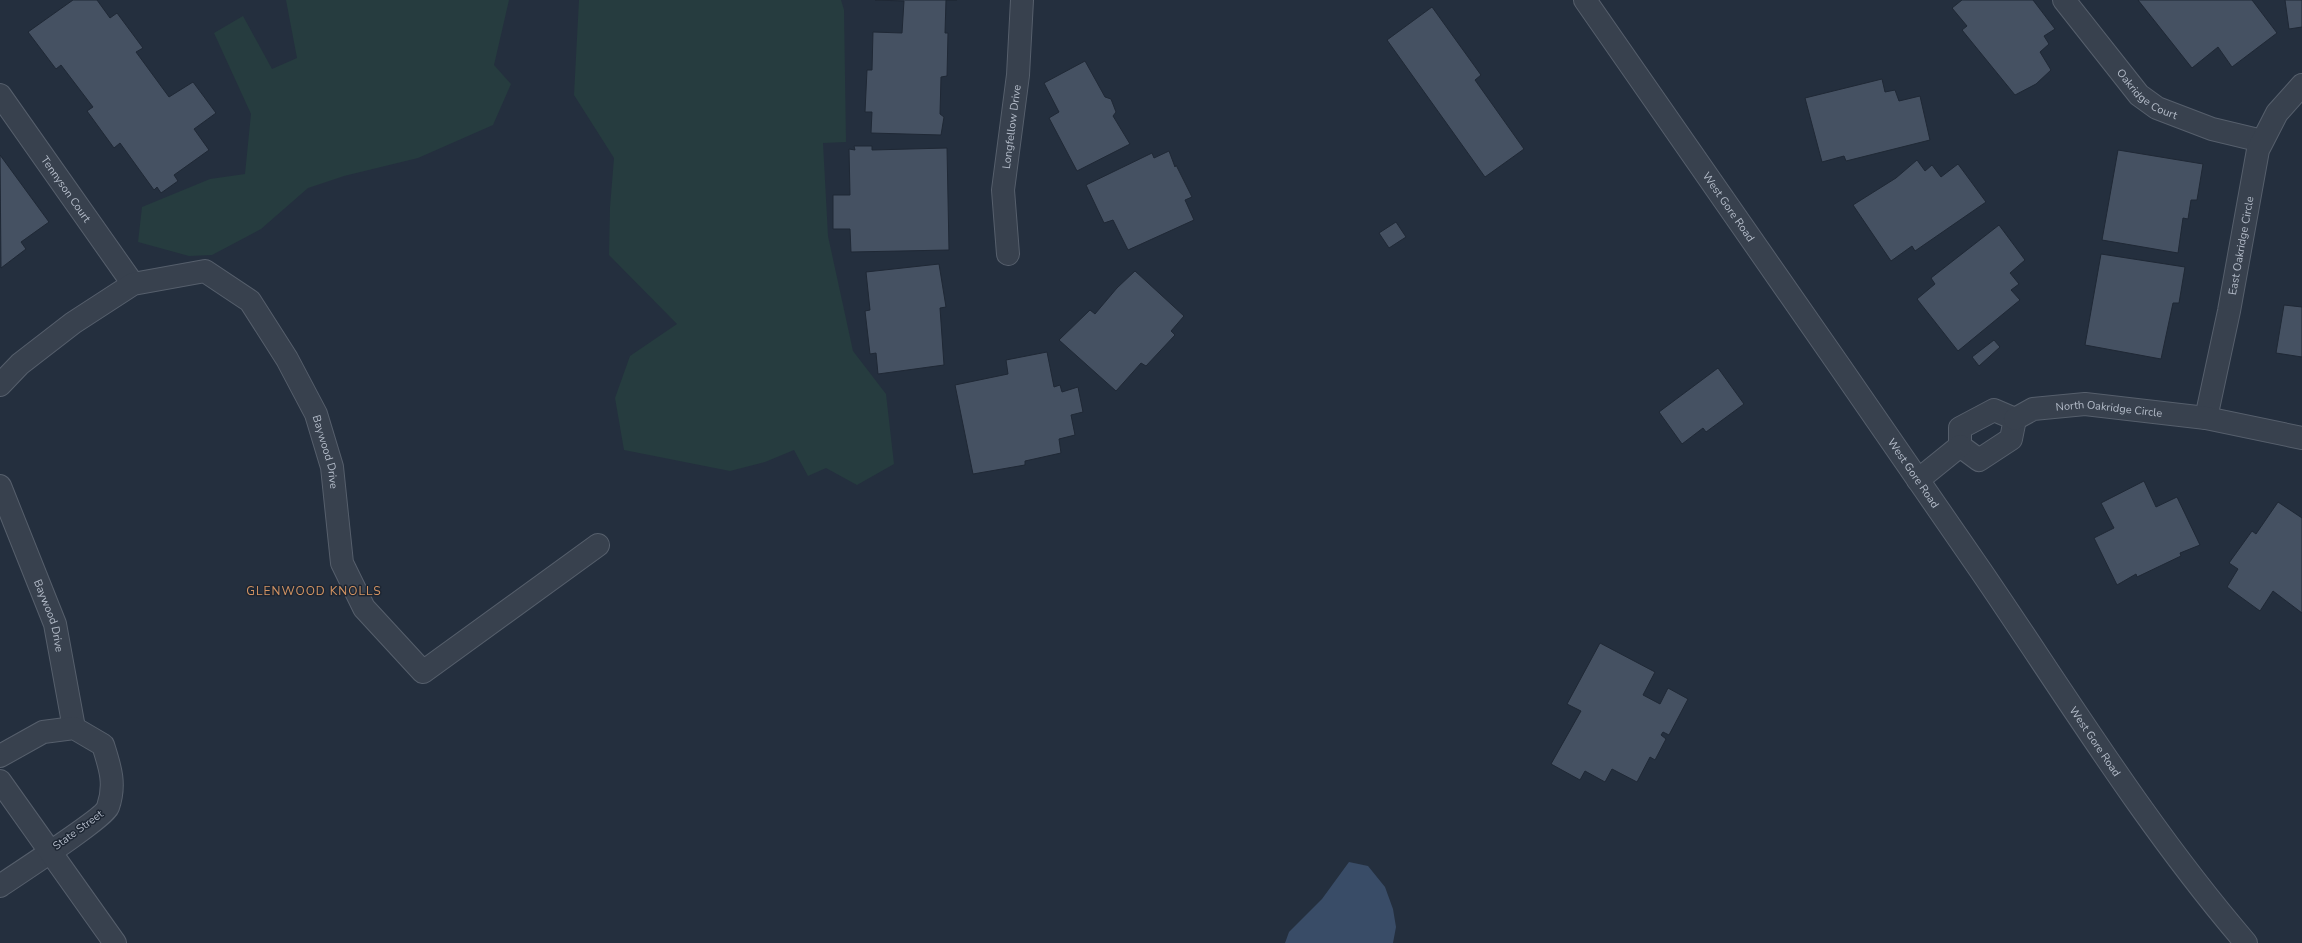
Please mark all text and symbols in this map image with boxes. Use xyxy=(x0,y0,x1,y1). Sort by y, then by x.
street label: Oakridge Court xyxy=(2113,65,2180,123)
street label: Longfellow Drive xyxy=(998,84,1024,170)
street label: Tennyson Court xyxy=(38,153,95,225)
street label: West Gore Road xyxy=(1699,169,1758,245)
street label: East Oakridge Circle xyxy=(2225,195,2257,296)
street label: North Oakridge Circle xyxy=(2055,396,2163,420)
street label: Baywood Drive xyxy=(309,413,342,490)
street label: West Gore Road xyxy=(1884,435,1943,511)
street label: Baywood Drive xyxy=(30,577,68,653)
district label: GLENWOOD KNOLLS xyxy=(246,583,382,599)
street label: West Gore Road xyxy=(2066,703,2124,779)
street label: State Street xyxy=(50,807,106,853)

